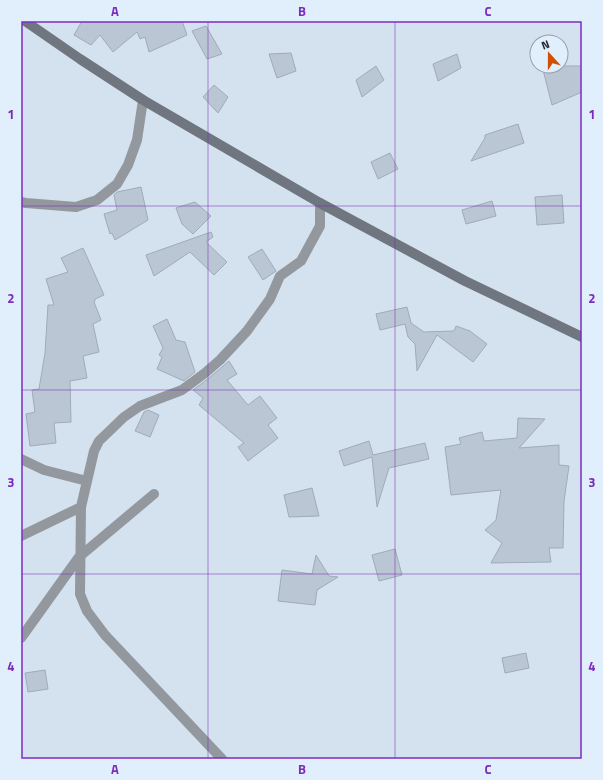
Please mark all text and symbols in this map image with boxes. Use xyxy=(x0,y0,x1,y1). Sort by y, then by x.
text: A xyxy=(111,1,119,21)
text: B xyxy=(298,1,306,21)
text: C xyxy=(484,1,492,21)
north arrow xyxy=(529,34,569,74)
text: N xyxy=(539,36,552,53)
text: 1 xyxy=(7,104,15,124)
text: 1 xyxy=(588,104,596,124)
text: 2 xyxy=(7,288,15,308)
text: 2 xyxy=(588,288,596,308)
text: 3 xyxy=(7,472,15,492)
text: 3 xyxy=(588,472,596,492)
text: 4 xyxy=(7,656,15,676)
text: 4 xyxy=(588,656,596,676)
text: A xyxy=(111,759,119,779)
text: B xyxy=(298,759,306,779)
text: C xyxy=(484,759,492,779)

